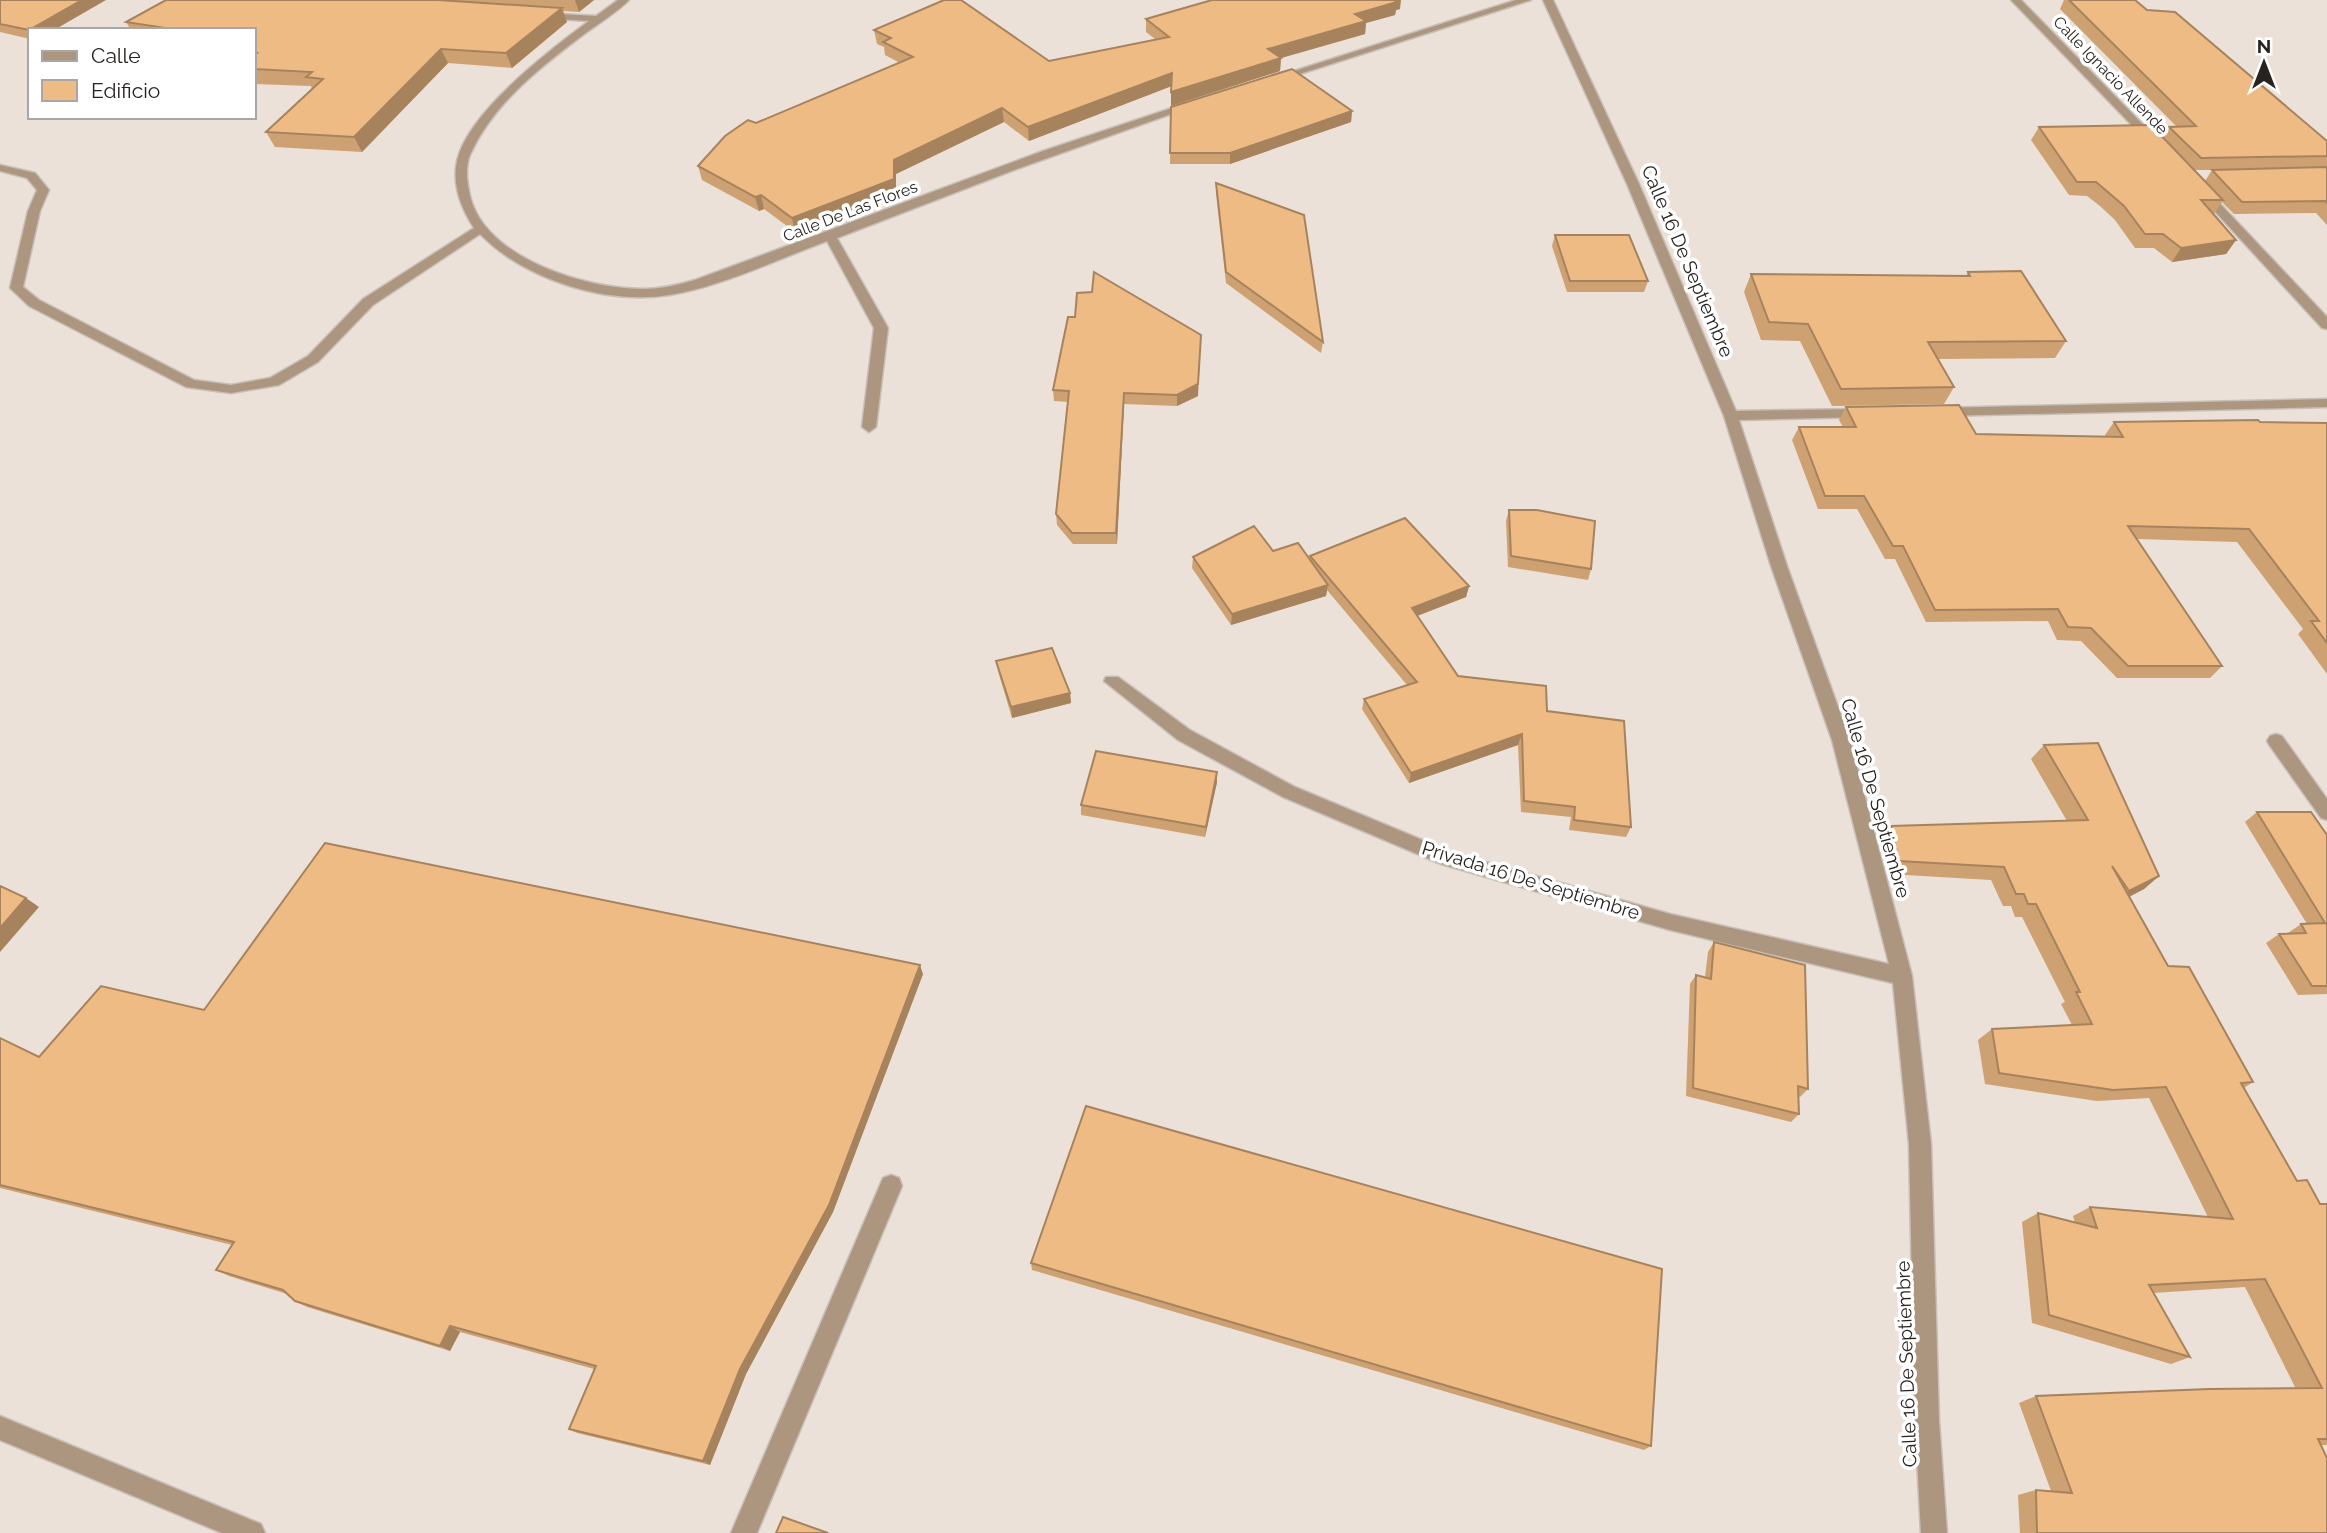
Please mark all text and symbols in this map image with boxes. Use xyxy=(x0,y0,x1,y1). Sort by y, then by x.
street label: Calle Ignacio Allende xyxy=(2049,12,2172,138)
legend xyxy=(28,28,256,119)
north arrow xyxy=(2229,28,2299,98)
text: N xyxy=(2257,35,2271,57)
text: Calle xyxy=(91,43,141,68)
text: Edificio xyxy=(91,78,160,103)
street label: Calle 16 De Septiembre xyxy=(1638,162,1738,360)
street label: Calle De Las Flores xyxy=(780,177,920,246)
street label: Calle 16 De Septiembre xyxy=(1837,696,1915,900)
street label: Privada 16 De Septiembre xyxy=(1419,836,1643,924)
street label: Calle 16 De Septiembre xyxy=(1891,1260,1921,1468)

